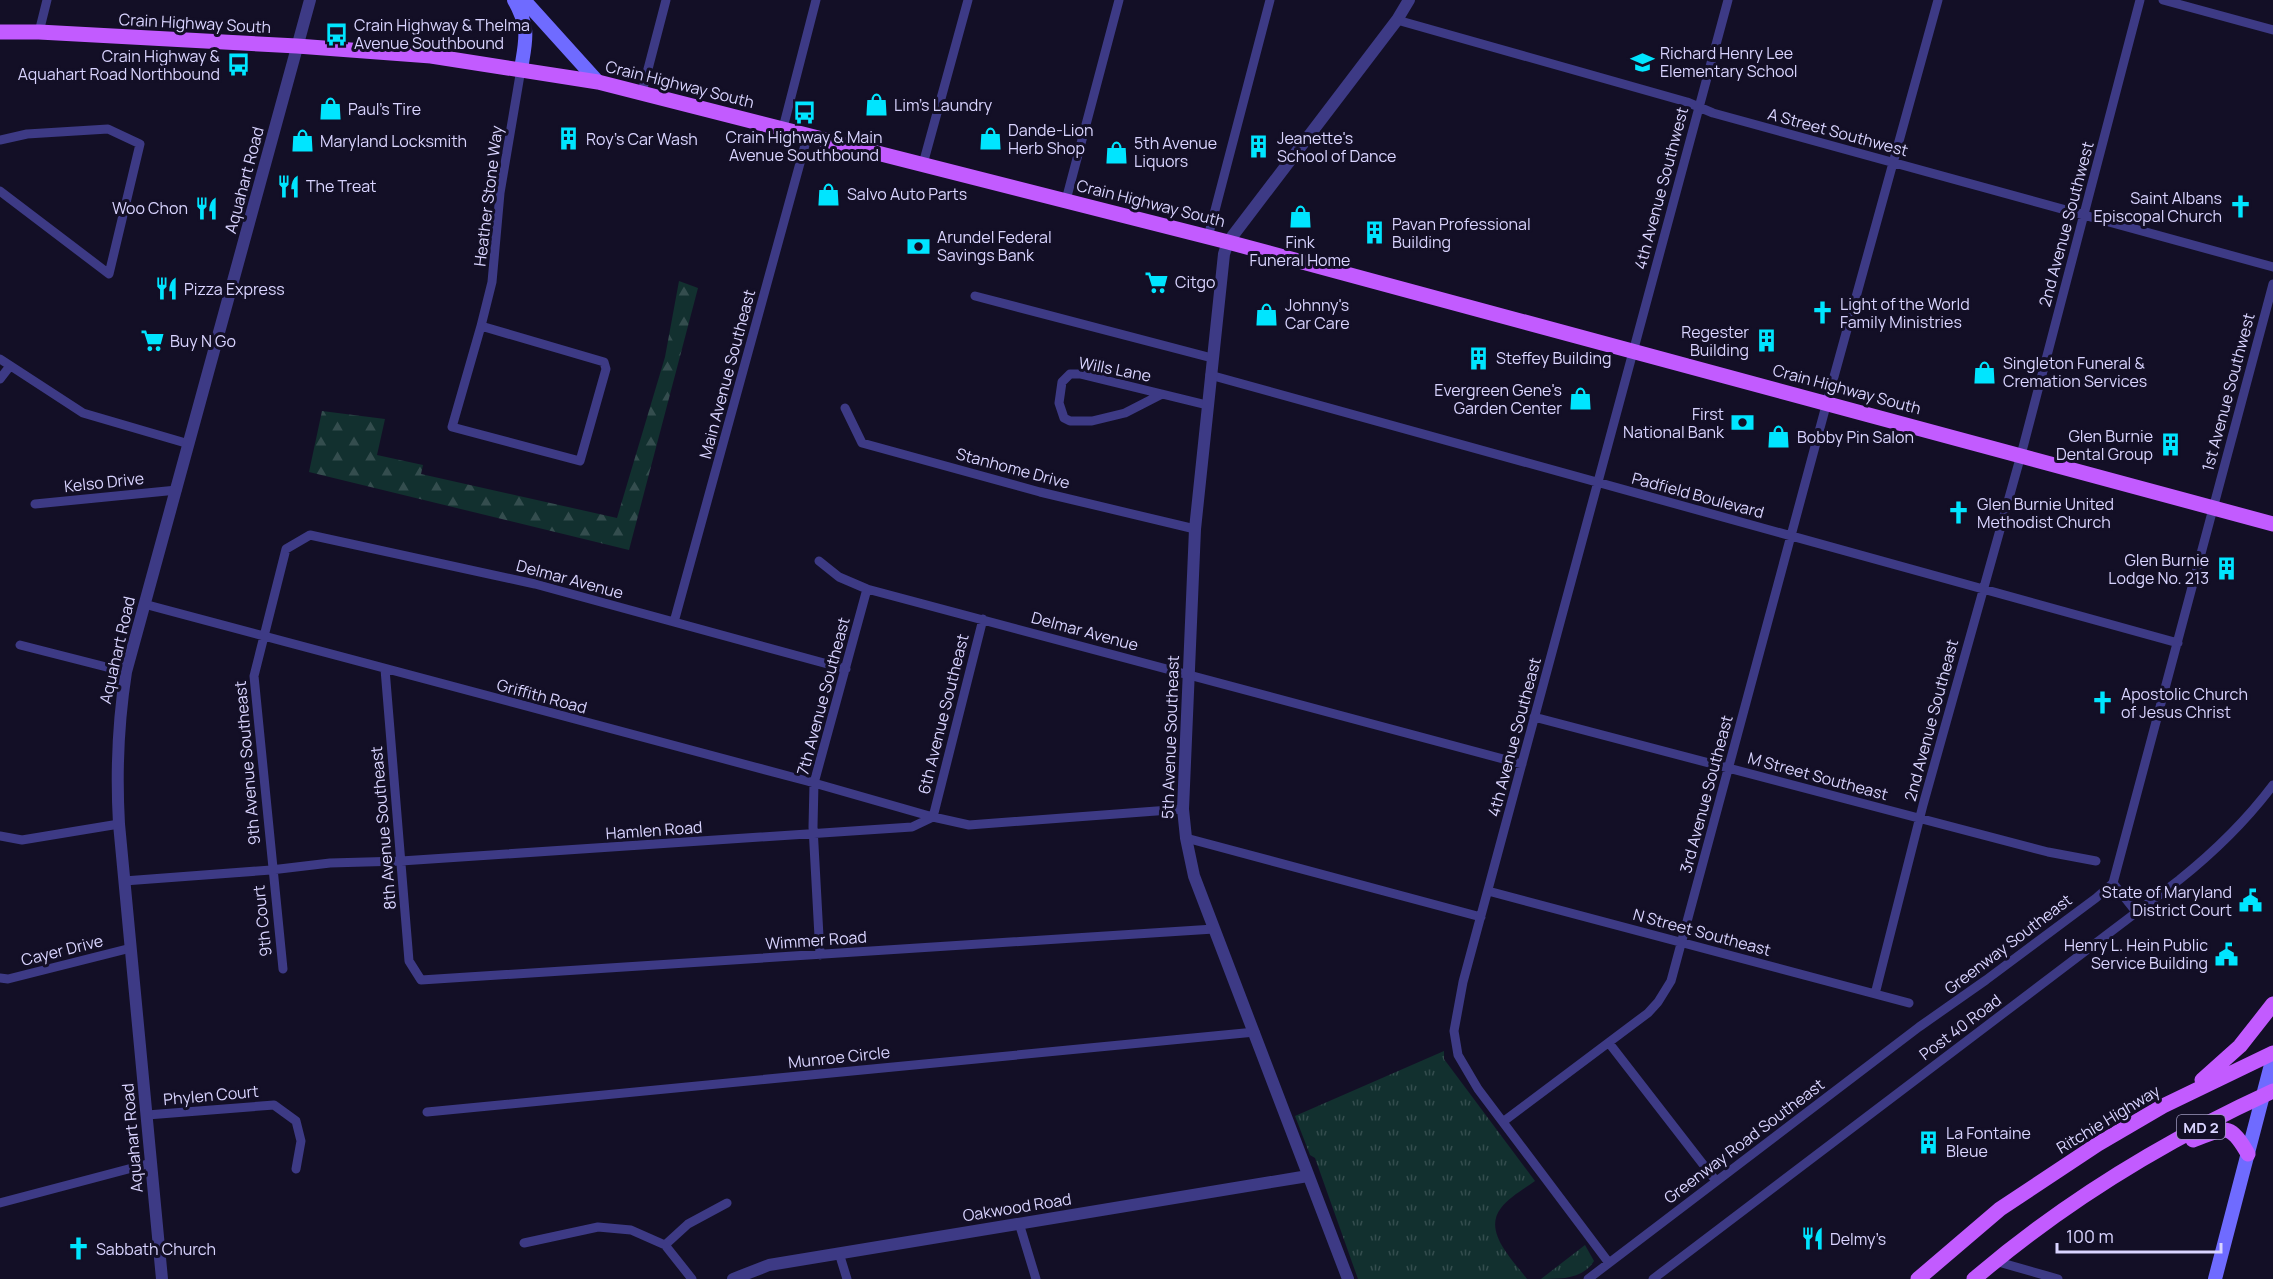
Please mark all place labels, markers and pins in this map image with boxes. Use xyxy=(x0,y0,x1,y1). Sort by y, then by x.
place label: Crain Highway & Thelma Avenue Southbound xyxy=(354,14,530,54)
bus stop icon: Crain Highway & Thelma Avenue Southbound xyxy=(323,21,349,47)
place label: Richard Henry Lee Elementary School xyxy=(1660,42,1798,82)
place label: Crain Highway & Aquahart Road Northbound xyxy=(18,45,221,85)
school or university icon: Richard Henry Lee Elementary School xyxy=(1629,49,1655,75)
bus stop icon: Crain Highway & Aquahart Road Northbound xyxy=(225,52,251,78)
shop icon: Lim's Laundry xyxy=(863,92,889,118)
place label: Lim's Laundry xyxy=(894,94,993,116)
shop icon: Paul's Tire xyxy=(317,96,343,122)
place label: Paul's Tire xyxy=(348,98,421,120)
bus stop icon: Crain Highway & Main Avenue Southbound xyxy=(791,99,817,125)
place label: Dande-Lion Herb Shop xyxy=(1008,119,1094,159)
building icon: Roy's Car Wash xyxy=(555,126,581,152)
place label: Crain Highway & Main Avenue Southbound xyxy=(726,126,882,166)
shop icon: Dande-Lion Herb Shop xyxy=(977,126,1003,152)
place label: Jeanette's School of Dance xyxy=(1277,127,1396,167)
shop icon: Maryland Locksmith xyxy=(289,128,315,154)
place label: Roy's Car Wash xyxy=(586,128,698,150)
place label: Maryland Locksmith xyxy=(320,130,467,152)
place label: 5th Avenue Liquors xyxy=(1134,132,1217,172)
building icon: Jeanette's School of Dance xyxy=(1246,134,1272,160)
shop icon: 5th Avenue Liquors xyxy=(1103,139,1129,165)
restaurant icon: The Treat xyxy=(275,173,301,199)
place label: The Treat xyxy=(306,175,376,197)
shop icon: Salvo Auto Parts xyxy=(816,181,842,207)
place label: Salvo Auto Parts xyxy=(847,183,967,205)
place label: Saint Albans Episcopal Church xyxy=(2093,187,2222,227)
church icon: Saint Albans Episcopal Church xyxy=(2227,194,2253,220)
restaurant icon: Woo Chon xyxy=(193,195,219,221)
place label: Woo Chon xyxy=(112,197,188,219)
shop icon: Fink Funeral Home xyxy=(1287,204,1313,230)
place label: Pavan Professional Building xyxy=(1392,213,1531,253)
building icon: Pavan Professional Building xyxy=(1361,220,1387,246)
place label: Arundel Federal Savings Bank xyxy=(937,226,1052,266)
place label: Fink Funeral Home xyxy=(1250,231,1350,271)
bank icon: Arundel Federal Savings Bank xyxy=(906,233,932,259)
supermarket icon: Citgo xyxy=(1144,269,1170,295)
place label: Citgo xyxy=(1175,271,1216,293)
restaurant icon: Pizza Express xyxy=(153,276,179,302)
place label: Pizza Express xyxy=(184,278,285,300)
place label: Light of the World Family Ministries xyxy=(1840,293,1970,333)
place label: Johnny's Car Care xyxy=(1285,294,1350,334)
church icon: Light of the World Family Ministries xyxy=(1809,300,1835,326)
shop icon: Johnny's Car Care xyxy=(1254,301,1280,327)
place label: Regester Building xyxy=(1681,321,1749,361)
supermarket icon: Buy N Go xyxy=(139,328,165,354)
building icon: Regester Building xyxy=(1754,328,1780,354)
place label: Buy N Go xyxy=(170,330,236,352)
building icon: Steffey Building xyxy=(1465,345,1491,371)
place label: Steffey Building xyxy=(1496,347,1611,369)
place label: Singleton Funeral & Cremation Services xyxy=(2003,352,2147,392)
shop icon: Singleton Funeral & Cremation Services xyxy=(1972,359,1998,385)
place label: Evergreen Gene's Garden Center xyxy=(1434,379,1562,419)
shop icon: Evergreen Gene's Garden Center xyxy=(1567,386,1593,412)
place label: First National Bank xyxy=(1623,403,1725,443)
bank icon: First National Bank xyxy=(1729,410,1755,436)
shop icon: Bobby Pin Salon xyxy=(1766,424,1792,450)
place label: Glen Burnie Dental Group xyxy=(2056,425,2153,465)
place label: Bobby Pin Salon xyxy=(1797,426,1914,448)
building icon: Glen Burnie Dental Group xyxy=(2158,432,2184,458)
place label: Glen Burnie United Methodist Church xyxy=(1977,493,2114,533)
church icon: Glen Burnie United Methodist Church xyxy=(1946,500,1972,526)
place label: Glen Burnie Lodge No. 213 xyxy=(2108,549,2209,589)
building icon: Glen Burnie Lodge No. 213 xyxy=(2214,556,2240,582)
place label: Apostolic Church of Jesus Christ xyxy=(2121,683,2248,723)
church icon: Apostolic Church of Jesus Christ xyxy=(2090,690,2116,716)
place label: State of Maryland District Court xyxy=(2102,881,2232,921)
public building icon: State of Maryland District Court xyxy=(2237,888,2263,914)
place label: Henry L. Hein Public Service Building xyxy=(2064,934,2208,974)
public building icon: Henry L. Hein Public Service Building xyxy=(2213,941,2239,967)
place label: La Fontaine Bleue xyxy=(1946,1122,2031,1162)
building icon: La Fontaine Bleue xyxy=(1915,1129,1941,1155)
restaurant icon: Delmy’s xyxy=(1799,1226,1825,1252)
place label: Delmy’s xyxy=(1830,1228,1886,1250)
church icon: Sabbath Church xyxy=(65,1236,91,1262)
place label: Sabbath Church xyxy=(96,1238,216,1260)

